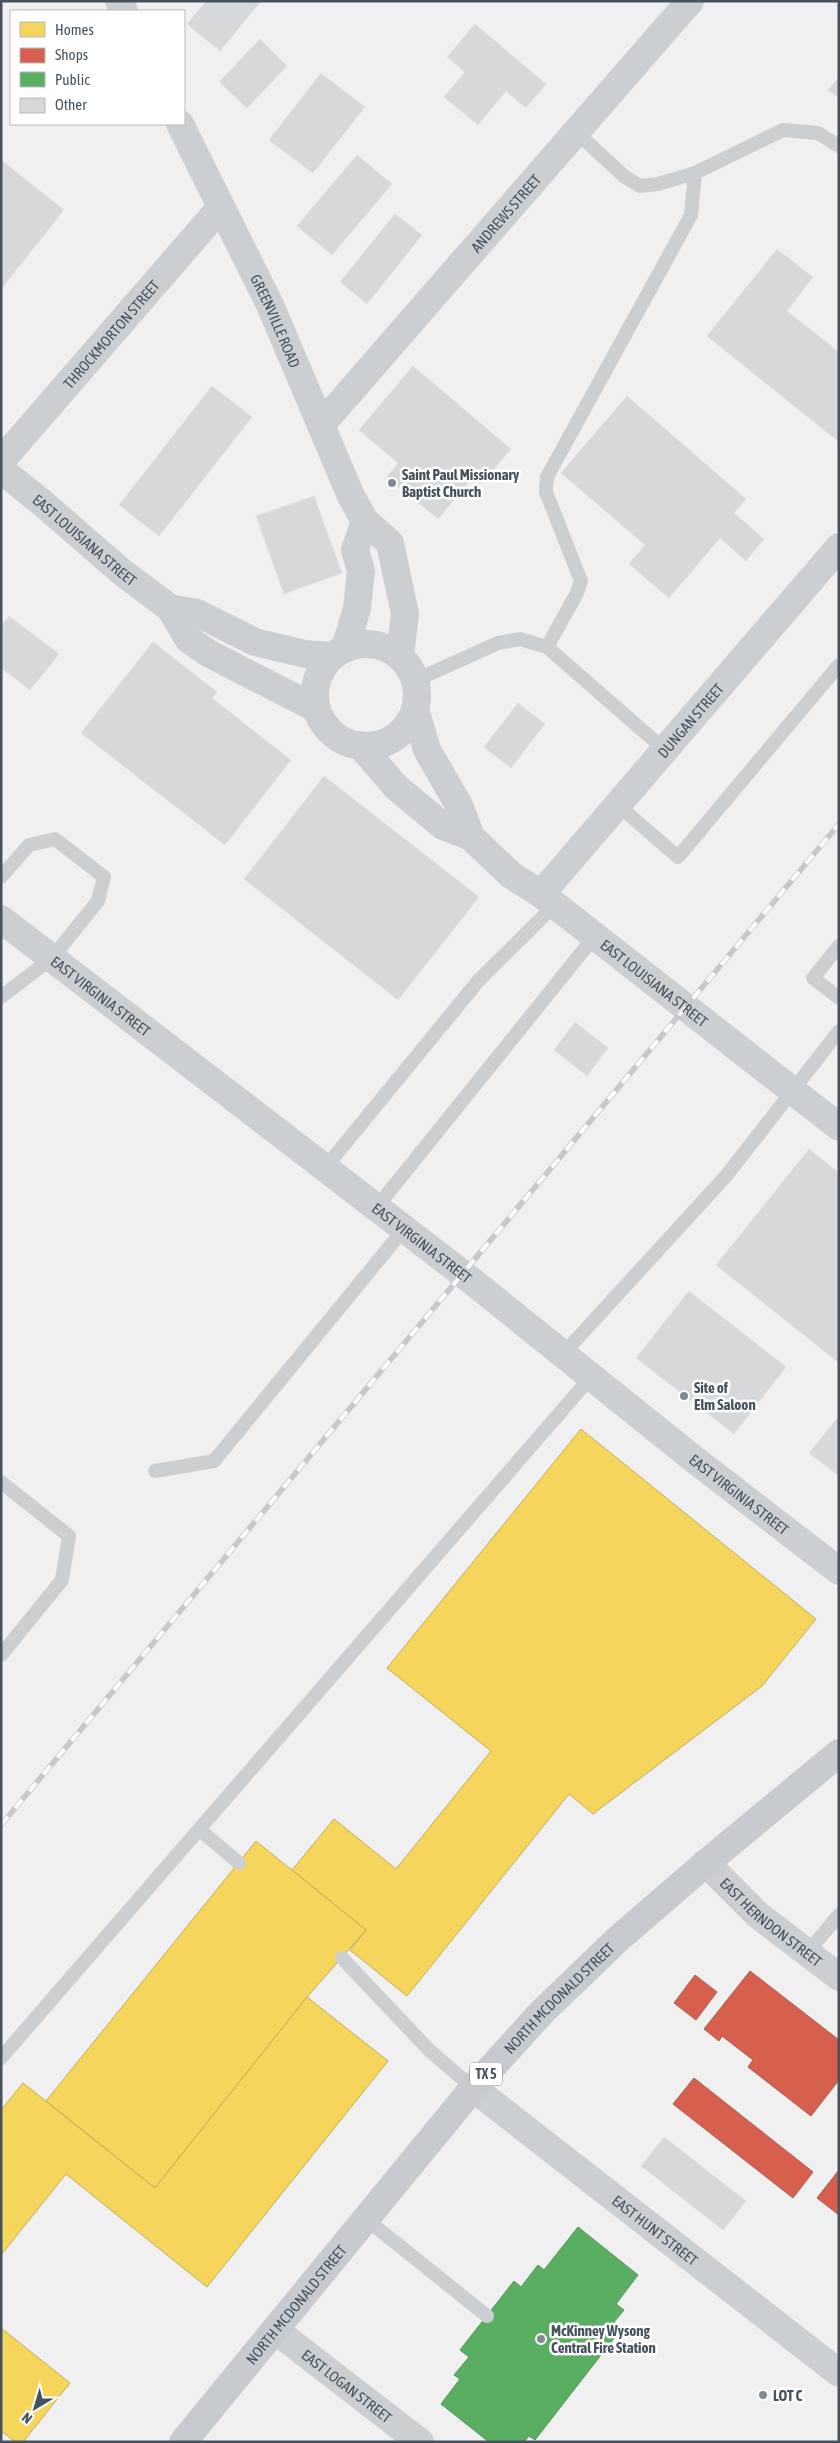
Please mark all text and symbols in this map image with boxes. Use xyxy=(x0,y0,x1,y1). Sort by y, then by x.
legend xyxy=(10,10,185,125)
text: Homes xyxy=(55,21,94,38)
text: Shops xyxy=(55,46,88,63)
text: Public xyxy=(55,71,90,88)
text: Other xyxy=(55,96,87,113)
street label: ANDREWS STREET xyxy=(467,170,544,255)
street label: GREENVILLE ROAD xyxy=(248,271,304,370)
street label: THROCKMORTON STREET xyxy=(59,276,163,392)
place label: Saint Paul Missionary Baptist Church xyxy=(402,466,520,500)
marker: Saint Paul Missionary Baptist Church xyxy=(386,477,398,489)
street label: EAST LOUISIANA STREET xyxy=(30,490,140,589)
street label: DUNGAN STREET xyxy=(654,679,727,761)
street label: EAST LOUISIANA STREET xyxy=(597,935,712,1030)
street label: EAST VIRGINIA STREET xyxy=(48,952,154,1040)
street label: EAST VIRGINIA STREET xyxy=(369,1199,476,1286)
place label: Site of Elm Saloon xyxy=(694,1379,756,1413)
marker: Site of Elm Saloon xyxy=(678,1390,690,1402)
street label: EAST VIRGINIA STREET xyxy=(686,1451,793,1538)
street label: EAST HERNDON STREET xyxy=(717,1874,826,1970)
street label: NORTH MCDONALD STREET xyxy=(500,1939,618,2057)
road number: TX 5 xyxy=(470,2062,502,2086)
street label: EAST HUNT STREET xyxy=(609,2191,702,2269)
street label: NORTH MCDONALD STREET xyxy=(242,2241,350,2367)
place label: McKinney Wysong Central Fire Station xyxy=(551,2322,656,2356)
marker: McKinney Wysong Central Fire Station xyxy=(535,2333,547,2345)
street label: EAST LOGAN STREET xyxy=(299,2346,396,2426)
north arrow xyxy=(10,2383,60,2433)
place label: LOT C xyxy=(773,2387,803,2404)
marker: LOT C xyxy=(757,2389,769,2401)
text: N xyxy=(19,2409,35,2427)

